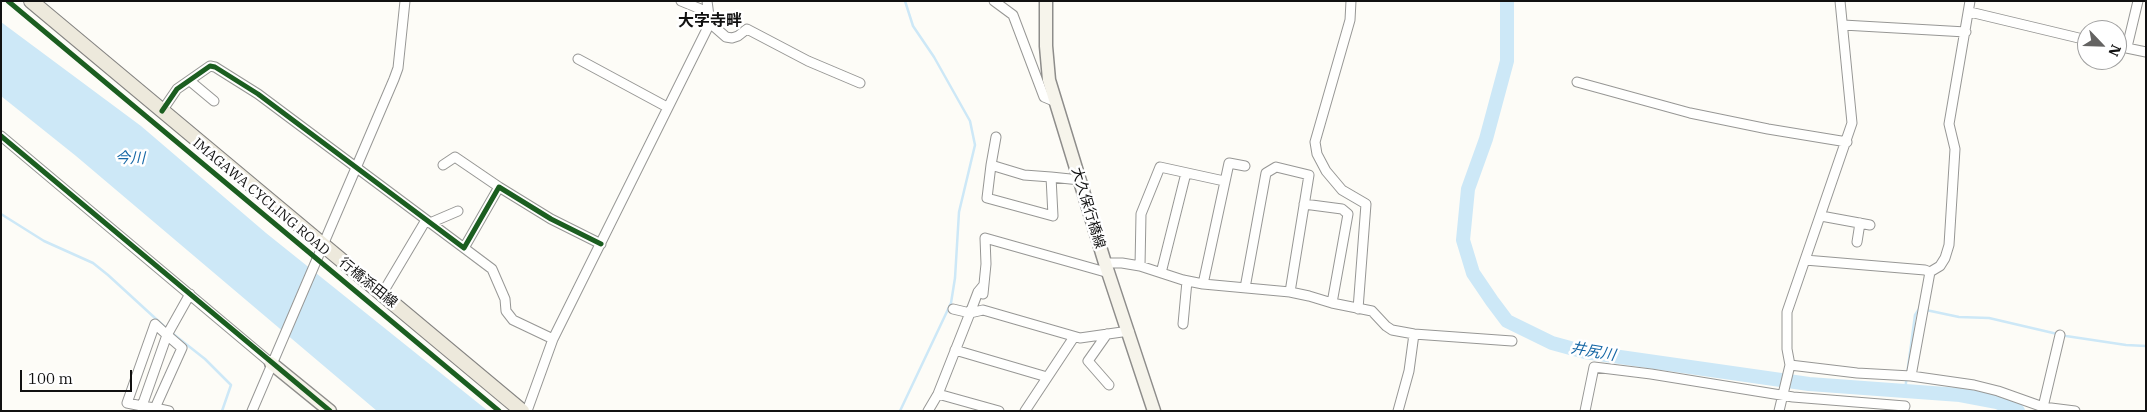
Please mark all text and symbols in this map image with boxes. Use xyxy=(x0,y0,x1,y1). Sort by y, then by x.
district label: 大字寺畔 xyxy=(678,11,742,31)
north arrow xyxy=(2077,20,2127,70)
text: N xyxy=(2104,42,2125,59)
street label: IMAGAWA CYCLING ROAD xyxy=(189,135,333,259)
water label: 今川 xyxy=(115,150,145,168)
street label: 大久保行橋線 xyxy=(1068,165,1108,251)
street label: 行橋添田線 xyxy=(336,254,400,312)
water label: 井尻川 xyxy=(1569,339,1617,365)
scale bar xyxy=(22,360,135,392)
text: 100 m xyxy=(28,369,73,388)

